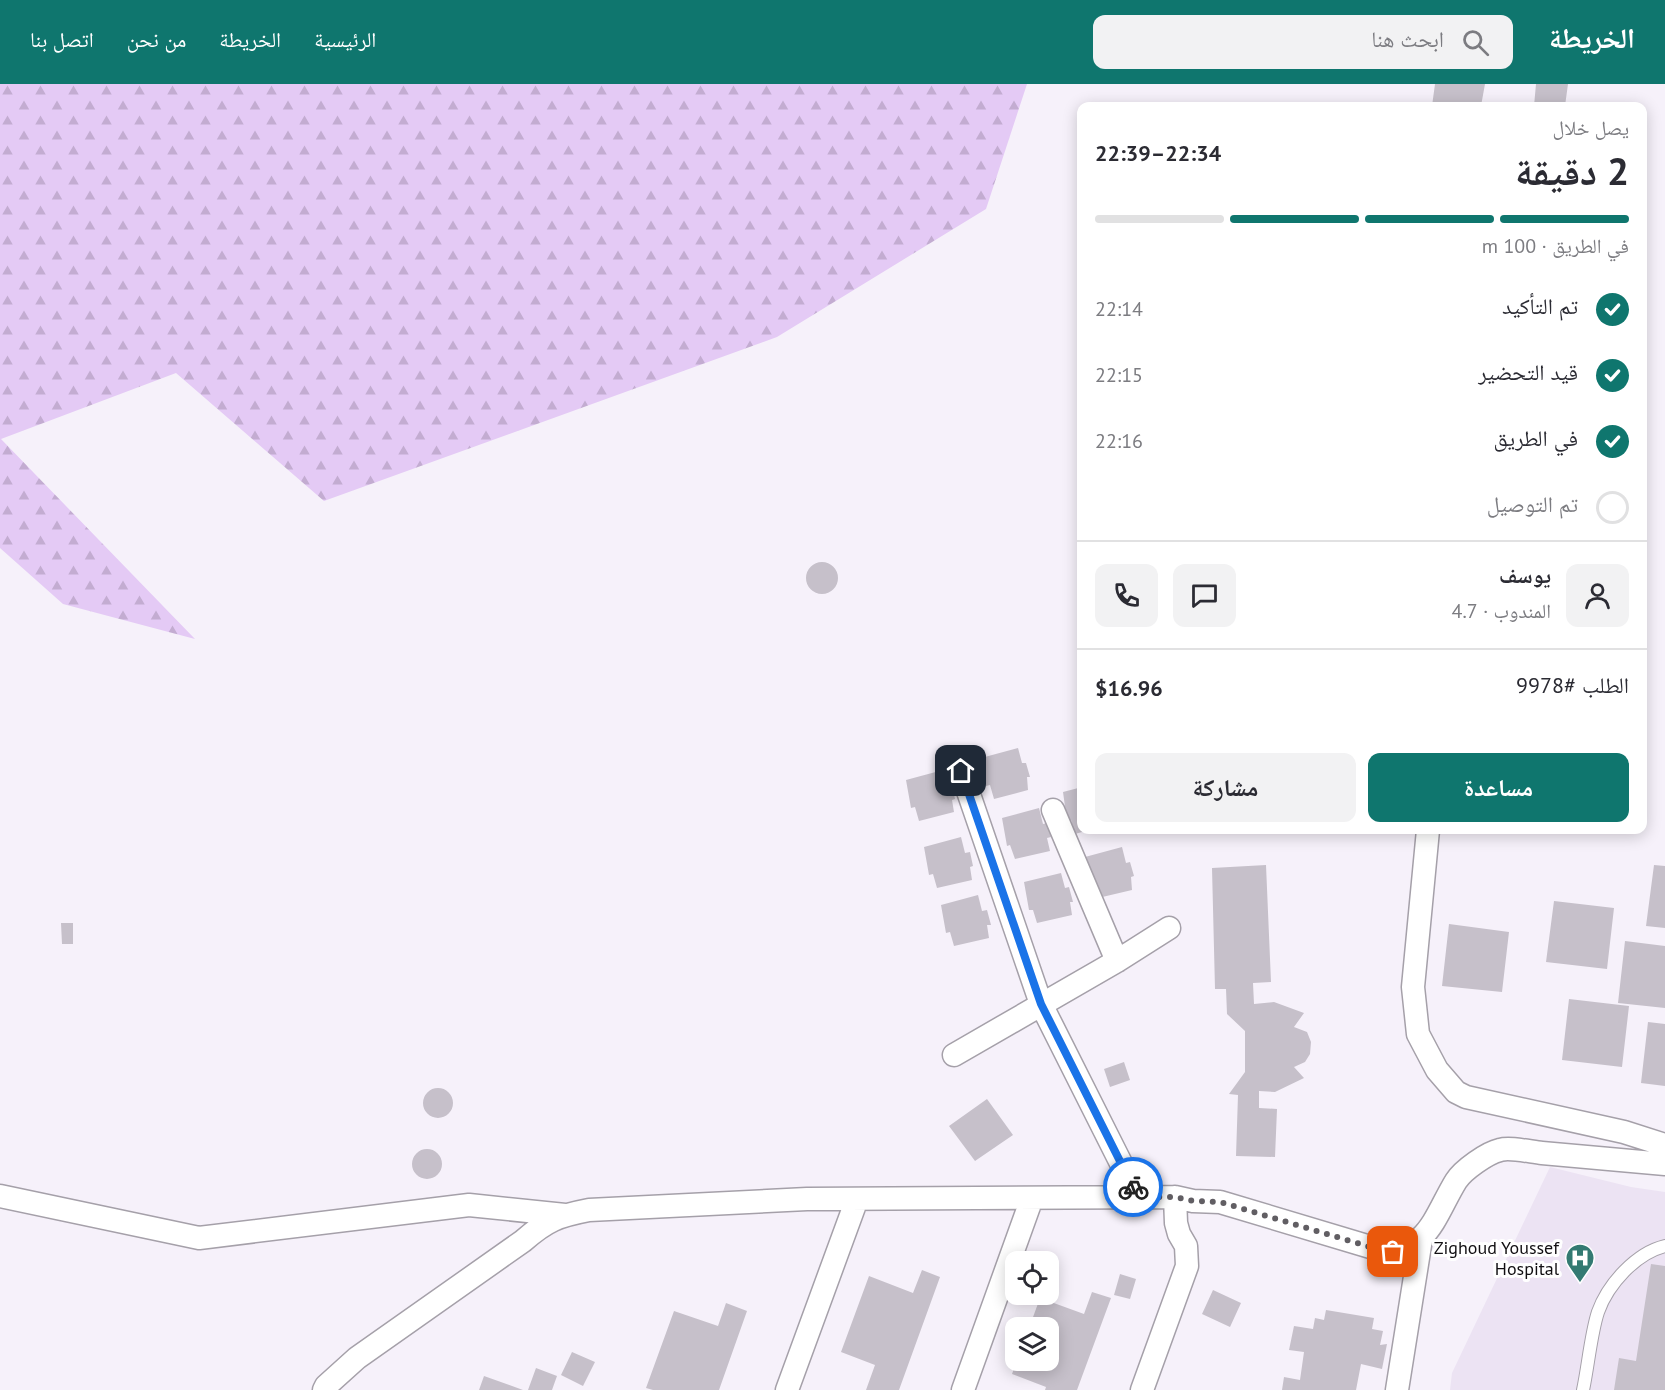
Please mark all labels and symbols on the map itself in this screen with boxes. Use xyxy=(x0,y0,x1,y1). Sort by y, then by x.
pin xyxy=(935,745,986,796)
courier xyxy=(1103,1157,1163,1217)
pin xyxy=(1367,1226,1418,1277)
place label: Zighoud Youssef Hospital xyxy=(1434,1236,1560,1280)
hospital icon: Zighoud Youssef Hospital xyxy=(1564,1242,1596,1284)

